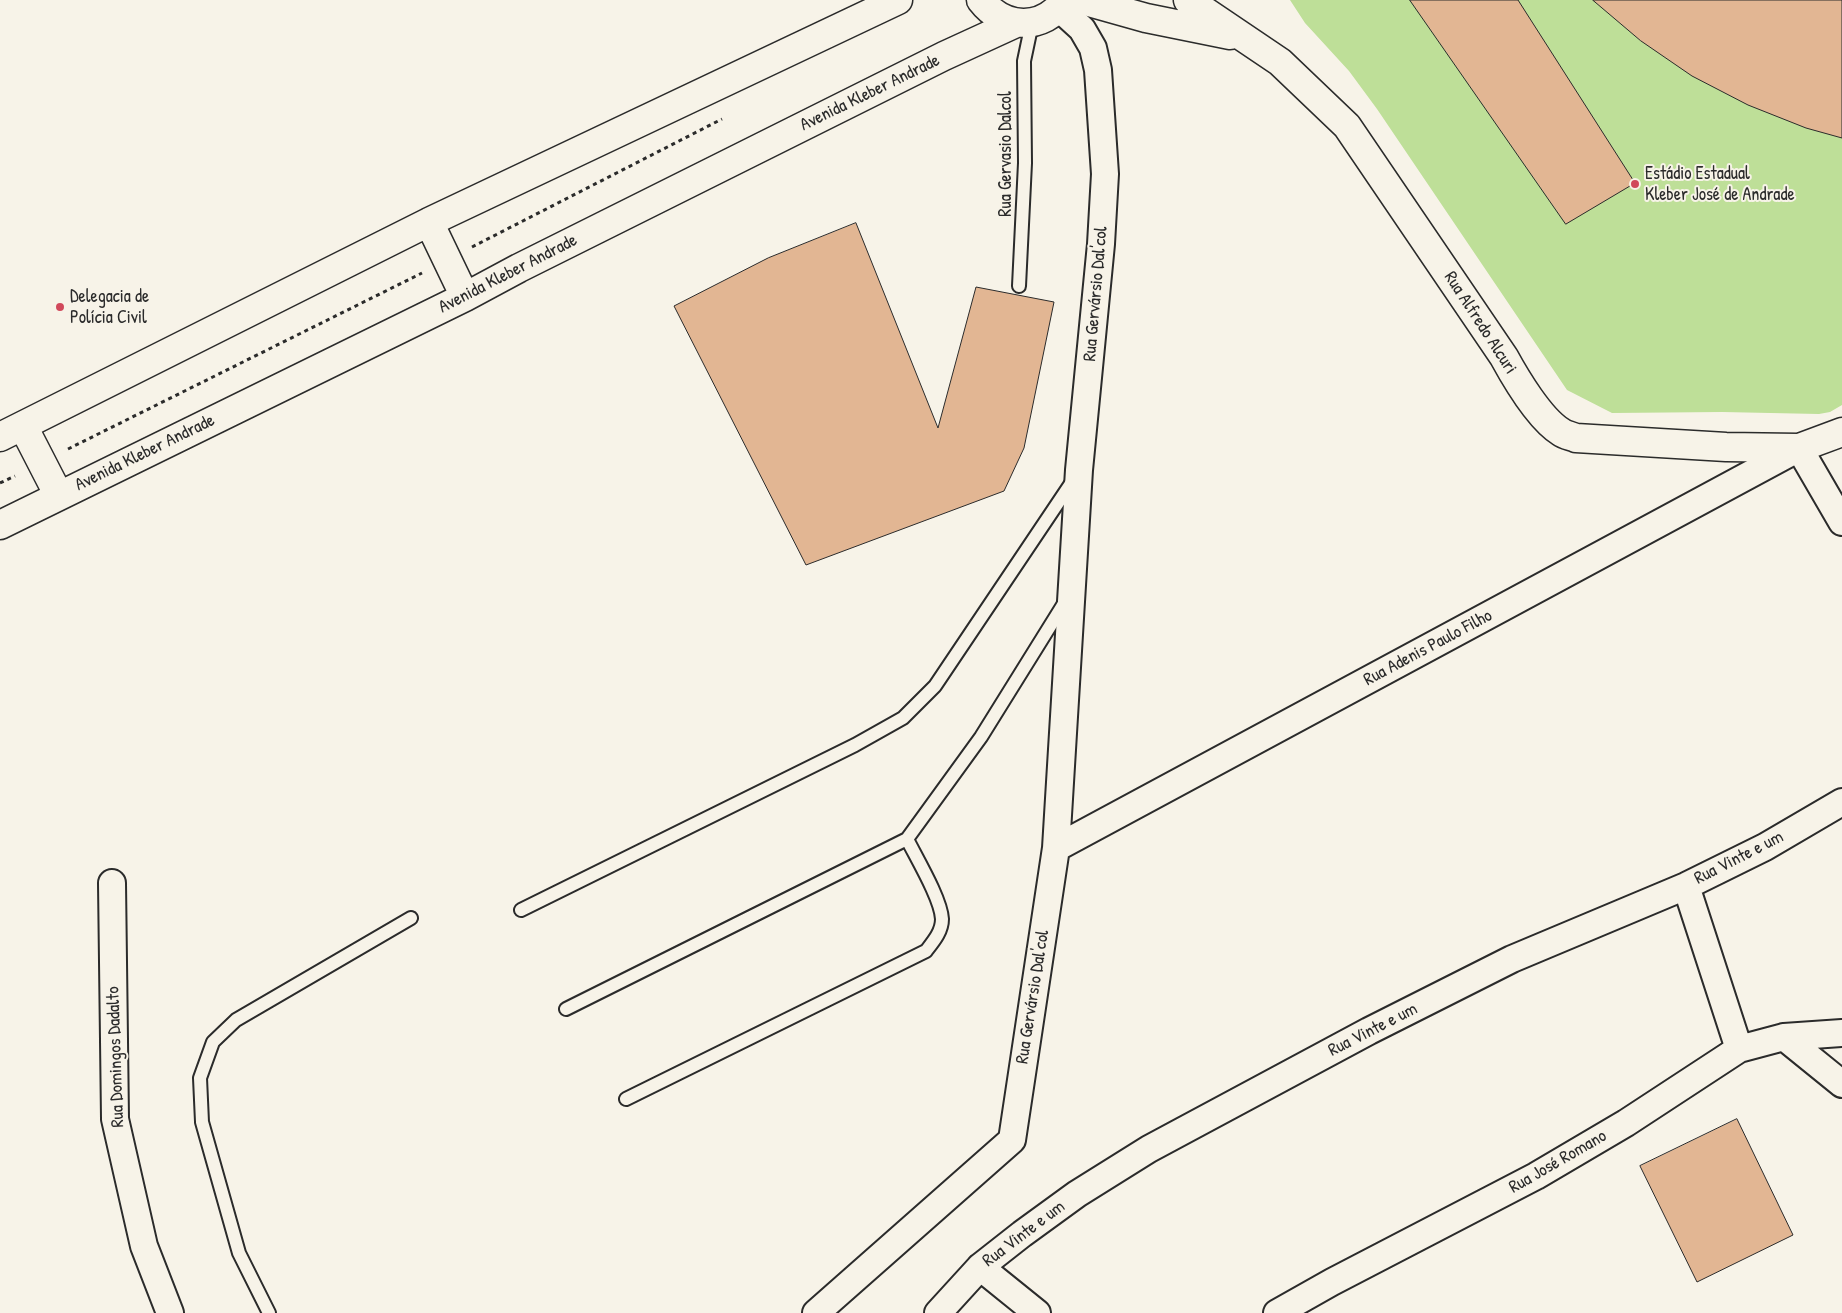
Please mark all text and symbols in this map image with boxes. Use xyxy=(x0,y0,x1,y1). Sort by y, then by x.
street label: Avenida Kleber Andrade xyxy=(797,50,943,136)
street label: Rua Gervasio Dalcol xyxy=(995,91,1017,217)
place label: Estádio Estadual Kleber José de Andrade xyxy=(1645,163,1795,205)
marker: Estádio Estadual Kleber José de Andrade xyxy=(1629,178,1641,190)
street label: Rua Gervársio Dal'col xyxy=(1079,226,1113,362)
street label: Avenida Kleber Andrade xyxy=(435,230,581,318)
street label: Rua Alfredo Alcuri xyxy=(1439,268,1521,378)
place label: Delegacia de Polícia Civil xyxy=(70,286,149,328)
marker: Delegacia de Polícia Civil xyxy=(54,301,66,313)
street label: Avenida Kleber Andrade xyxy=(72,410,218,496)
street label: Rua Adenis Paulo Filho xyxy=(1360,605,1496,691)
street label: Rua Vinte e um xyxy=(1691,826,1787,890)
street label: Rua Gervársio Dal'col xyxy=(1012,929,1054,1065)
street label: Rua Domingos Dadalto xyxy=(103,986,129,1128)
street label: Rua Vinte e um xyxy=(1325,998,1421,1062)
street label: Rua José Romano xyxy=(1505,1125,1611,1199)
street label: Rua Vinte e um xyxy=(979,1196,1069,1272)

